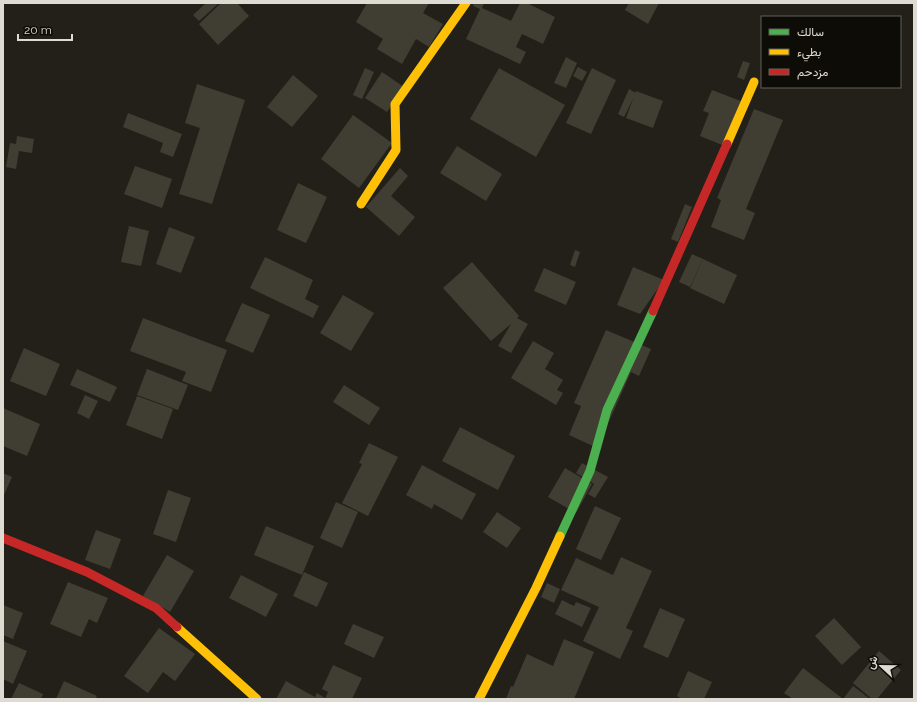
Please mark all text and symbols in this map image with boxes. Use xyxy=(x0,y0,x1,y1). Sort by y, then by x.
scale bar xyxy=(18,16,72,42)
legend xyxy=(761,16,901,88)
text: 20 m xyxy=(24,23,52,37)
text: سالك xyxy=(797,25,824,39)
text: بطيء xyxy=(797,45,821,62)
text: مزدحم xyxy=(797,65,828,80)
north arrow xyxy=(861,646,901,686)
text: ش xyxy=(864,654,881,671)

